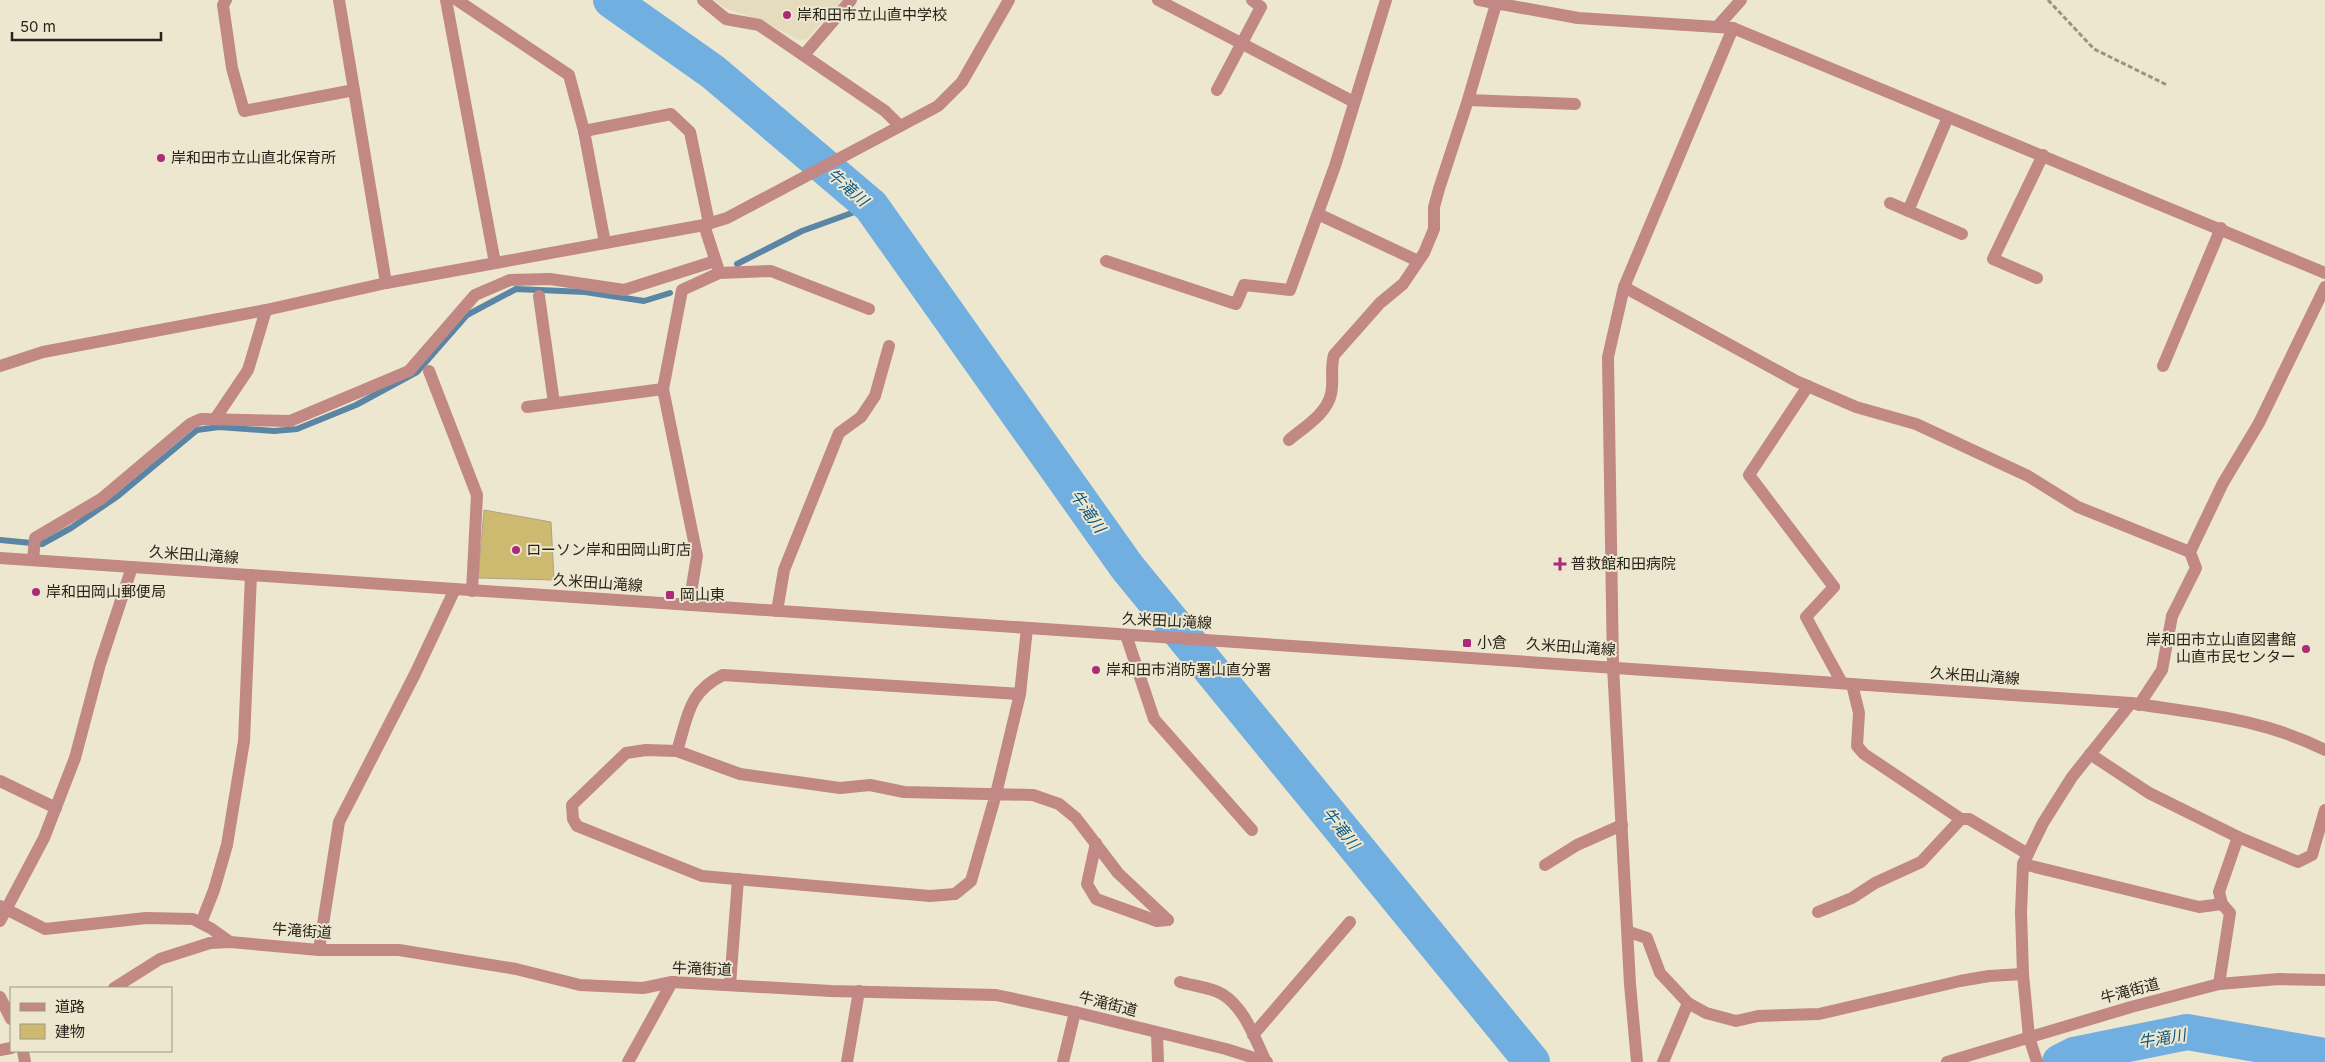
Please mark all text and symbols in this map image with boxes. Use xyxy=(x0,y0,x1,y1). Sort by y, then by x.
place label: 岸和田市立山直中学校 xyxy=(797,5,947,24)
marker: 岸和田市立山直中学校 xyxy=(781,9,793,21)
scale bar xyxy=(12,10,161,42)
text: 50 m xyxy=(20,17,56,36)
place label: 岸和田市立山直北保育所 xyxy=(171,148,336,167)
marker: 岸和田市立山直北保育所 xyxy=(155,152,167,164)
water label: 牛滝川 xyxy=(823,164,874,212)
water label: 牛滝川 xyxy=(1066,486,1111,538)
place label: ローソン岸和田岡山町店 xyxy=(526,540,691,559)
street label: 久米田山滝線 xyxy=(148,542,240,567)
marker: ローソン岸和田岡山町店 xyxy=(510,544,522,556)
place label: 普救館和田病院 xyxy=(1571,554,1676,573)
marker: 普救館和田病院 xyxy=(1553,557,1567,571)
street label: 久米田山滝線 xyxy=(552,570,644,595)
place label: 岸和田岡山郵便局 xyxy=(46,582,166,601)
place label: 岡山東 xyxy=(680,585,725,604)
marker: 岸和田岡山郵便局 xyxy=(30,586,42,598)
marker: 岡山東 xyxy=(664,589,676,601)
street label: 久米田山滝線 xyxy=(1122,609,1212,632)
place label: 岸和田市立山直図書館 山直市民センター xyxy=(2146,630,2296,666)
place label: 小倉 xyxy=(1477,633,1507,652)
street label: 久米田山滝線 xyxy=(1525,634,1617,659)
marker: 小倉 xyxy=(1461,637,1473,649)
marker: 岸和田市立山直図書館 山直市民センター xyxy=(2300,643,2312,655)
place label: 岸和田市消防署山直分署 xyxy=(1106,660,1271,679)
street label: 久米田山滝線 xyxy=(1929,663,2021,688)
marker: 岸和田市消防署山直分署 xyxy=(1090,664,1102,676)
water label: 牛滝川 xyxy=(1318,803,1365,854)
street label: 牛滝街道 xyxy=(271,919,333,942)
street label: 牛滝街道 xyxy=(672,958,732,979)
street label: 牛滝街道 xyxy=(2098,974,2161,1007)
legend xyxy=(10,987,172,1052)
street label: 牛滝街道 xyxy=(1077,987,1140,1020)
text: 道路 xyxy=(55,997,85,1016)
text: 建物 xyxy=(55,1022,85,1041)
water label: 牛滝川 xyxy=(2137,1024,2189,1052)

